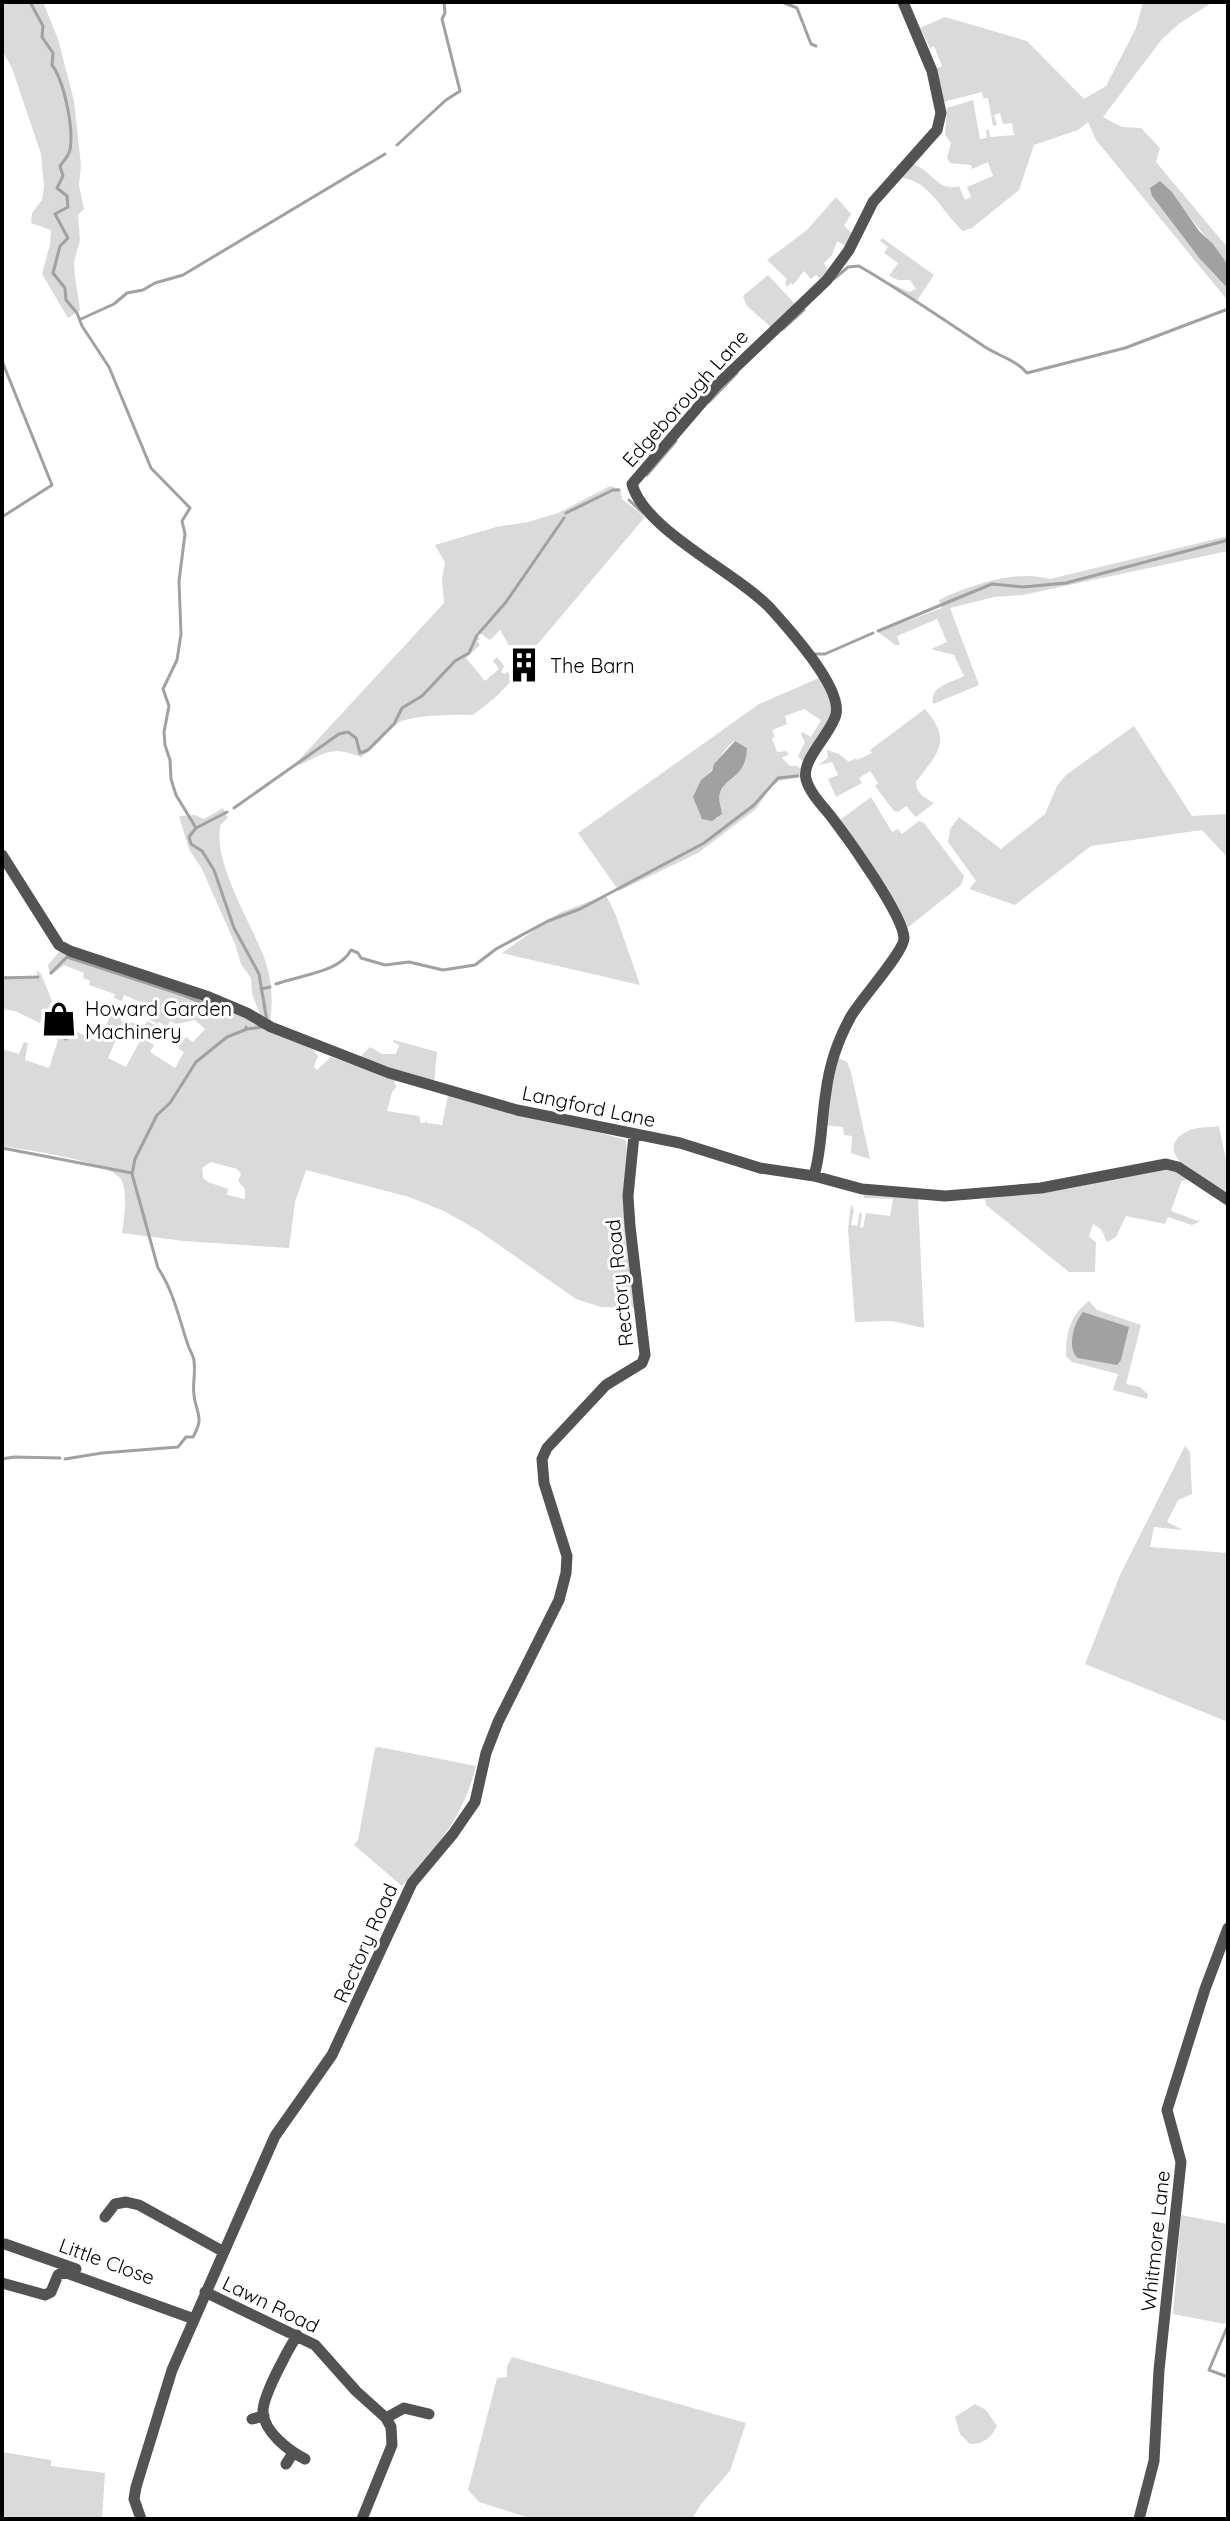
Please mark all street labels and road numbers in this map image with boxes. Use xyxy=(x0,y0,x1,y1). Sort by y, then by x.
street label: Edgeborough Lane xyxy=(617,324,753,472)
street label: Langford Lane xyxy=(520,1080,658,1132)
street label: Rectory Road xyxy=(600,1218,638,1348)
street label: Rectory Road xyxy=(328,1880,402,2006)
street label: Whitmore Lane xyxy=(1135,2169,1175,2313)
street label: Little Close xyxy=(56,2232,158,2290)
street label: Lawn Road xyxy=(219,2270,323,2338)

